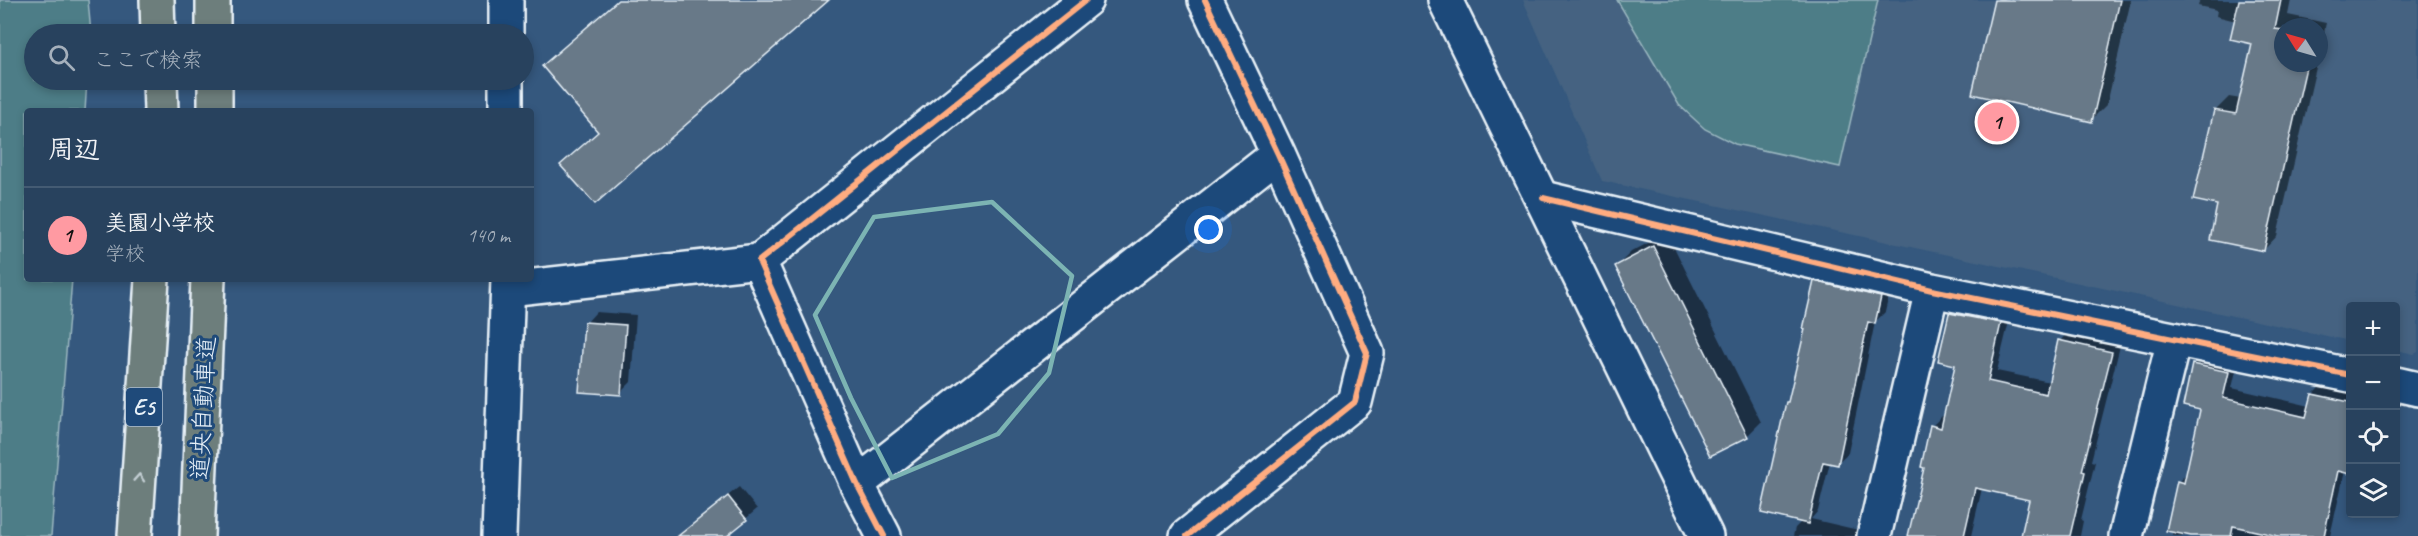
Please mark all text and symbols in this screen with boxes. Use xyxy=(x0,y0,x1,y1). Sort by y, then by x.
north arrow xyxy=(2274,18,2328,72)
search box xyxy=(24,24,534,90)
icon: search xyxy=(45,41,78,74)
text: ここで検索 xyxy=(93,46,203,74)
pin: 1 xyxy=(1978,100,2016,144)
text: 周辺 xyxy=(48,133,100,166)
text: 美園小学校 xyxy=(105,209,215,237)
your location xyxy=(1194,215,1223,244)
text: 1 xyxy=(63,223,72,248)
text: 140 m xyxy=(467,223,510,248)
text: 学校 xyxy=(105,241,145,266)
map controls xyxy=(2346,302,2400,518)
button: + xyxy=(2346,302,2400,356)
street label: 道央自動車道 xyxy=(184,335,222,481)
button: − xyxy=(2346,356,2400,410)
road number: E5 xyxy=(126,388,162,426)
button: locate xyxy=(2346,410,2400,464)
button: layers xyxy=(2346,464,2400,518)
one-way arrow xyxy=(132,473,145,482)

